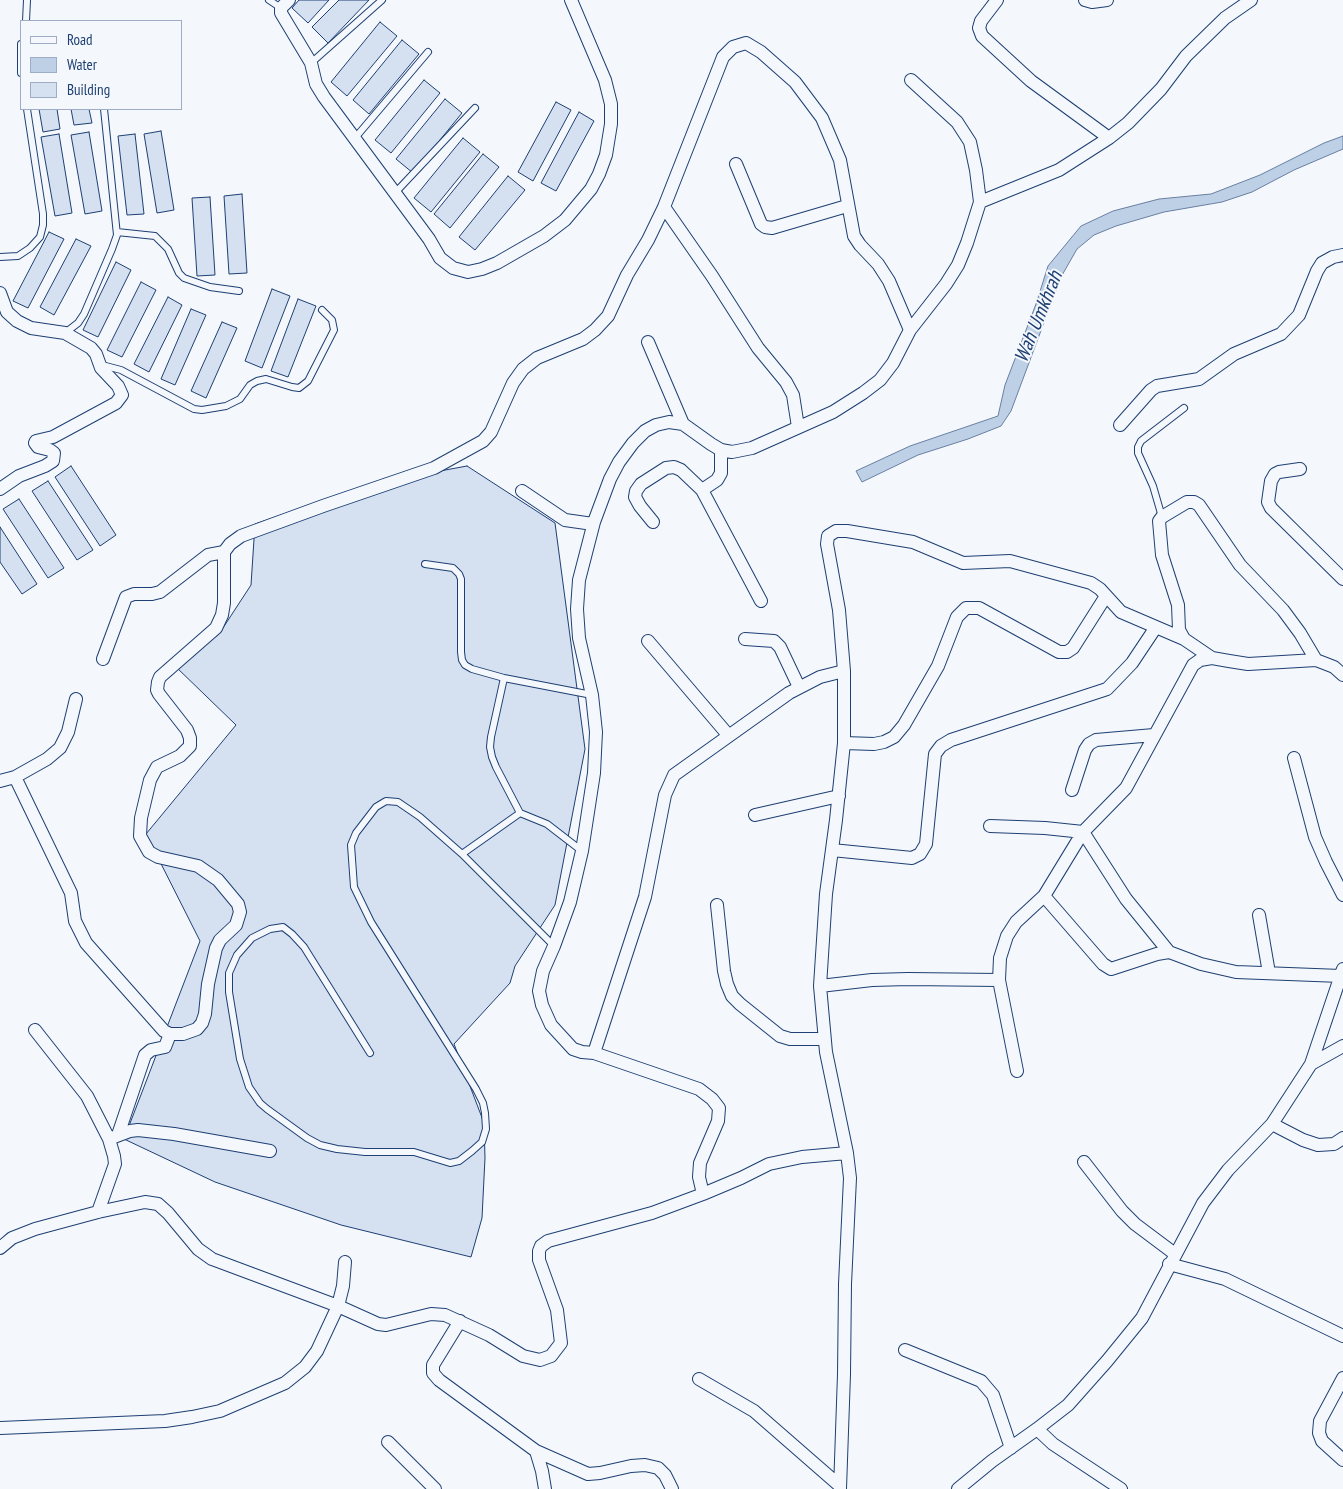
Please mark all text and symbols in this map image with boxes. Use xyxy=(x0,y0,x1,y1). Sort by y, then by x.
legend xyxy=(20,20,182,110)
text: Road xyxy=(67,30,93,49)
text: Water xyxy=(67,55,97,74)
text: Building xyxy=(67,80,110,99)
water label: Wah Umkhrah xyxy=(1010,268,1068,366)

